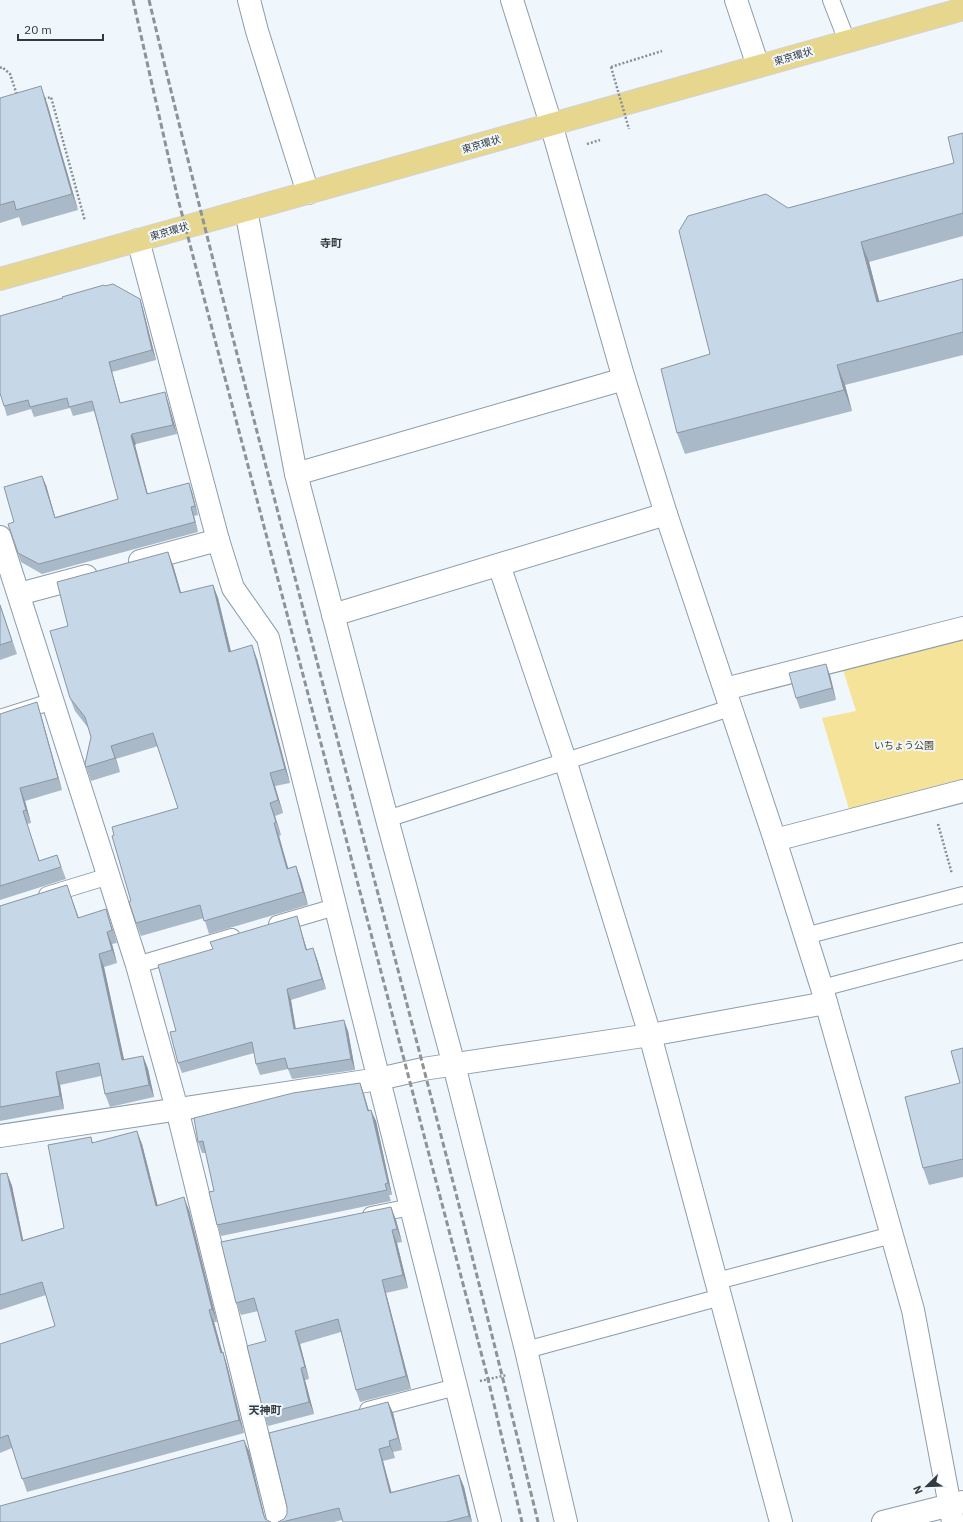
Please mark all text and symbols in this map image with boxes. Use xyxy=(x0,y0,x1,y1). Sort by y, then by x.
scale bar xyxy=(18,16,103,42)
text: 20 m xyxy=(24,22,52,37)
street label: 東京環状 xyxy=(772,45,814,68)
street label: 東京環状 xyxy=(460,133,502,156)
street label: 東京環状 xyxy=(148,220,190,243)
district label: 寺町 xyxy=(320,236,342,250)
park label: いちょう公園 xyxy=(874,739,934,752)
district label: 天神町 xyxy=(249,1403,282,1417)
north arrow xyxy=(907,1466,947,1506)
text: N xyxy=(910,1483,926,1496)

